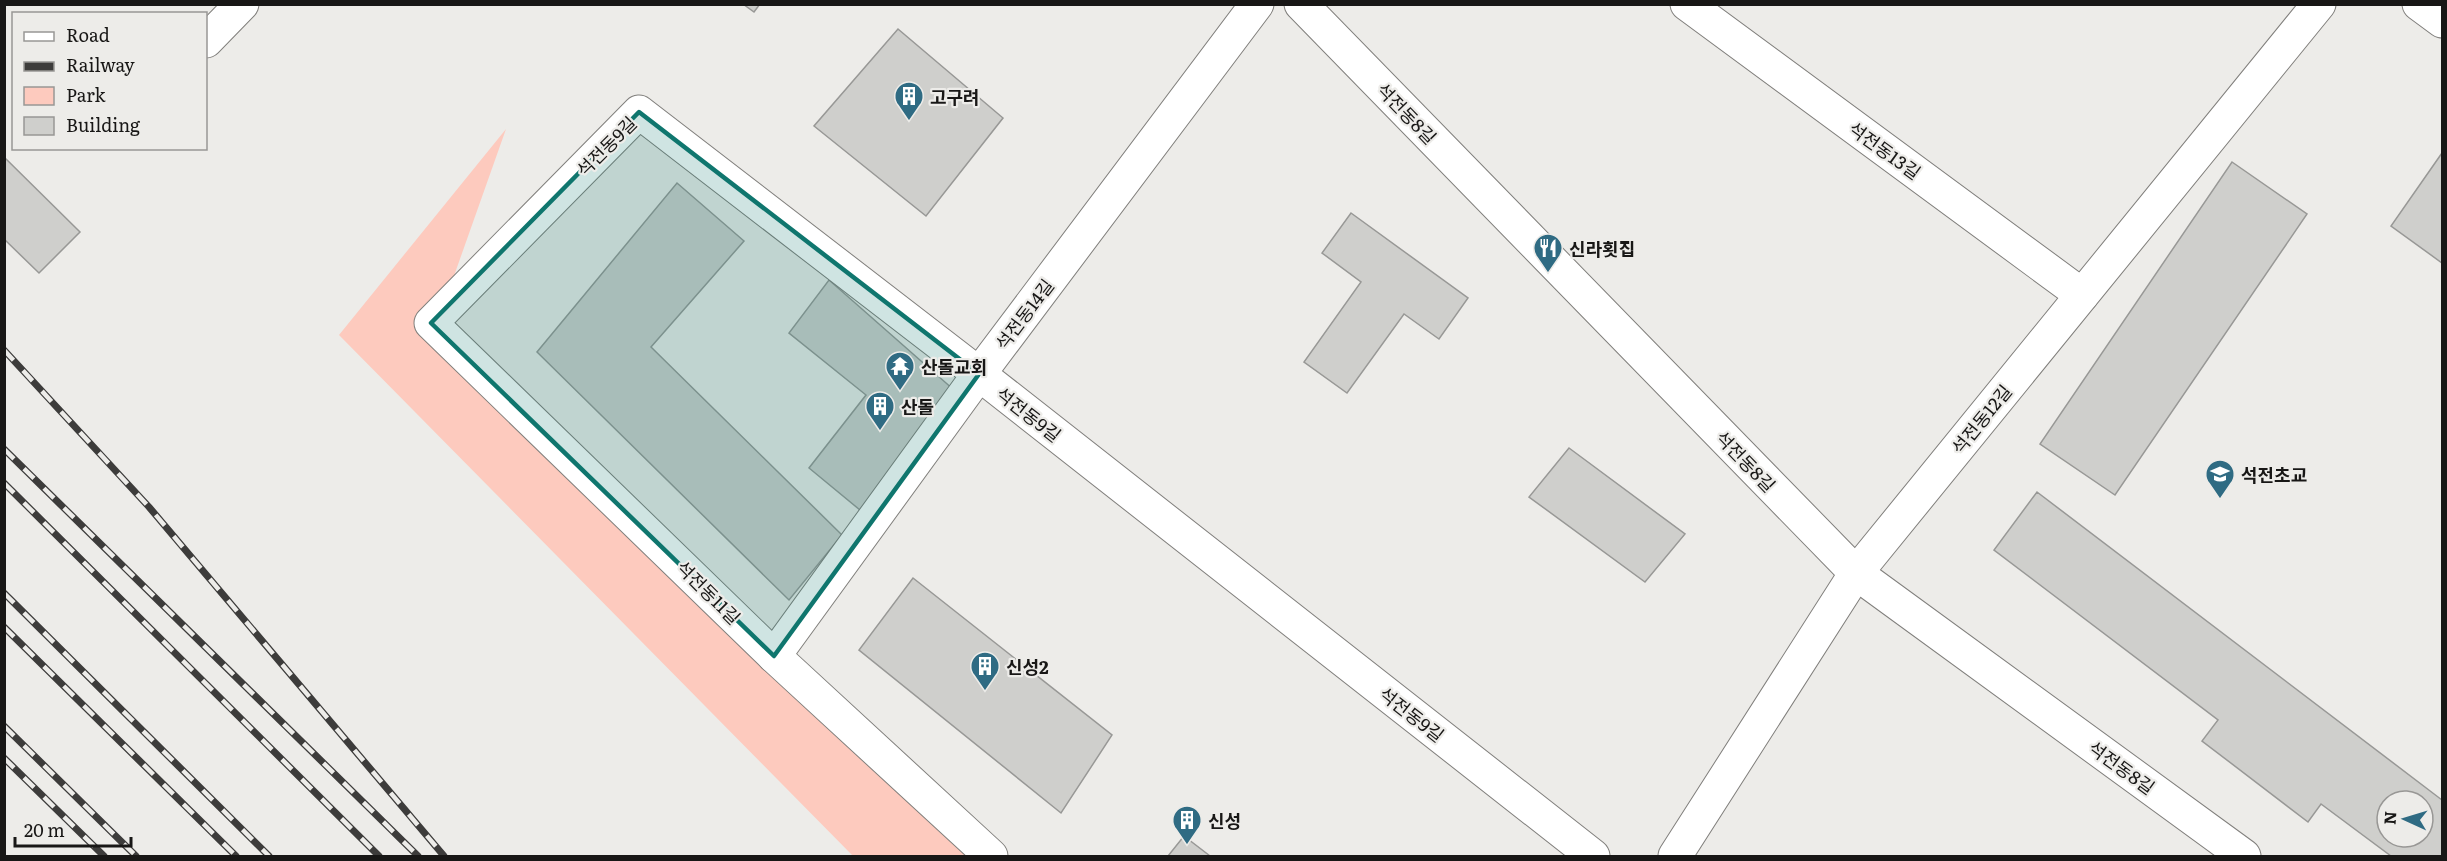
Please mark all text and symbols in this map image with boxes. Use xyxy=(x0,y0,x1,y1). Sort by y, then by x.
legend xyxy=(12,12,207,150)
text: Road xyxy=(66,21,110,48)
text: Railway xyxy=(66,51,135,78)
street label: 석전동8길 xyxy=(1371,76,1443,150)
building icon: 고구려 xyxy=(893,80,925,122)
text: Park xyxy=(66,81,107,108)
place label: 고구려 xyxy=(930,83,980,110)
street label: 석전동9길 xyxy=(570,110,642,182)
text: Building xyxy=(66,111,141,138)
street label: 석전동13길 xyxy=(1843,115,1927,185)
restaurant icon: 신라횟집 xyxy=(1532,232,1564,274)
place label: 신라횟집 xyxy=(1569,235,1635,262)
street label: 석전동14길 xyxy=(988,273,1060,355)
temple icon: 산돌교회 xyxy=(884,350,916,392)
place label: 산돌교회 xyxy=(921,353,987,380)
street label: 석전동12길 xyxy=(1944,378,2018,460)
street label: 석전동9길 xyxy=(991,380,1067,448)
building icon: 산돌 xyxy=(864,390,896,432)
place label: 산돌 xyxy=(901,393,934,420)
street label: 석전동8길 xyxy=(1710,424,1782,498)
school or university icon: 석전초교 xyxy=(2204,458,2236,500)
place label: 석전초교 xyxy=(2241,461,2307,488)
street label: 석전동11길 xyxy=(671,554,747,630)
building icon: 신성2 xyxy=(969,650,1001,692)
place label: 신성2 xyxy=(1006,653,1049,680)
street label: 석전동9길 xyxy=(1374,680,1450,748)
street label: 석전동8길 xyxy=(2083,734,2161,800)
north arrow xyxy=(2375,789,2435,849)
building icon: 신성 xyxy=(1171,804,1203,846)
place label: 신성 xyxy=(1208,807,1241,834)
scale bar xyxy=(15,810,130,848)
text: N xyxy=(2377,810,2401,825)
text: 20 m xyxy=(24,816,65,843)

